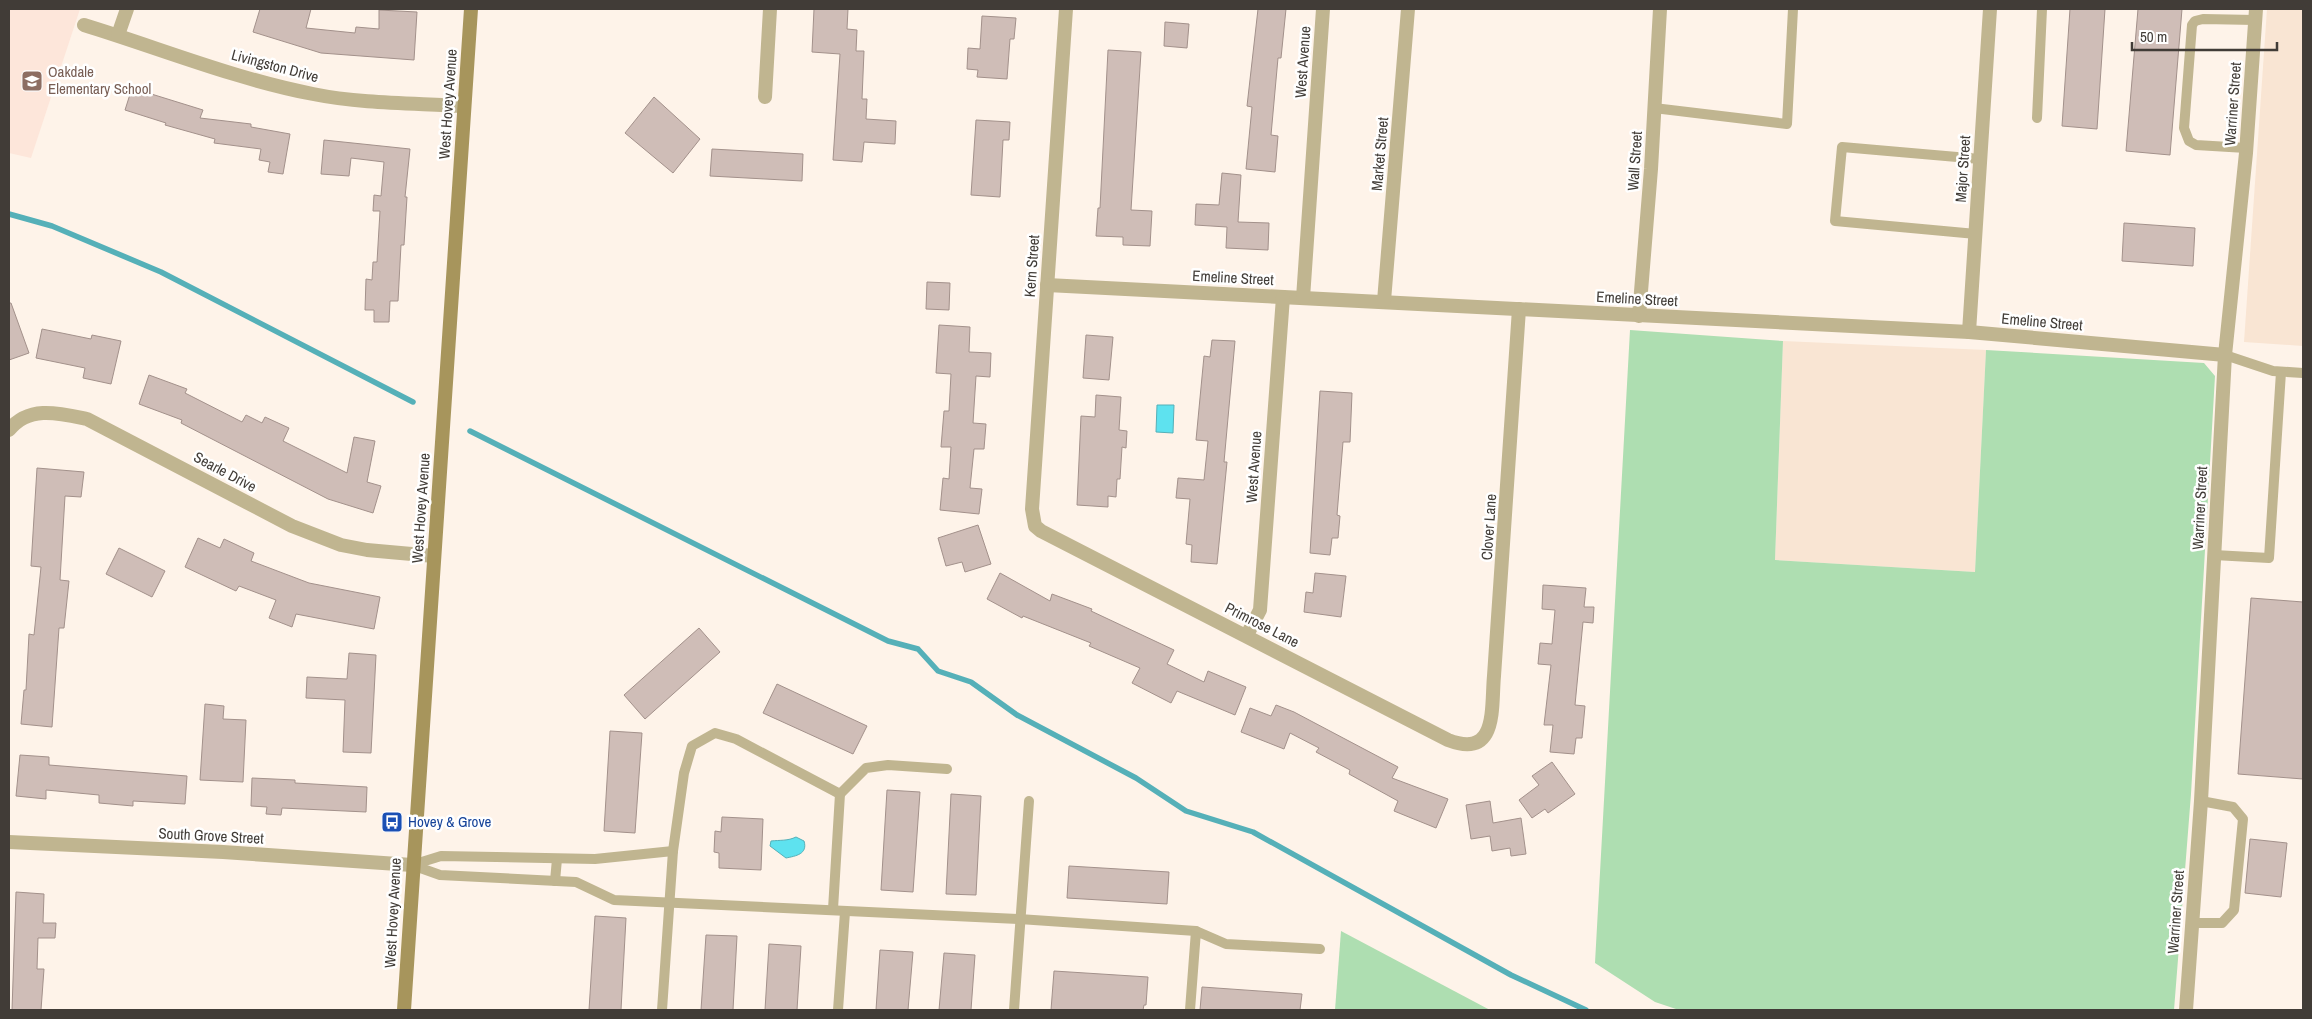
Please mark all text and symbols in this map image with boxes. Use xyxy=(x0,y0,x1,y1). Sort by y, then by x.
scale bar xyxy=(2132,20,2277,52)
street label: West Avenue xyxy=(1290,25,1316,99)
text: 50 m xyxy=(2140,26,2167,47)
street label: Livingston Drive xyxy=(229,44,321,87)
street label: West Hovey Avenue xyxy=(433,48,462,160)
place label: Oakdale Elementary School xyxy=(48,61,151,99)
street label: Warriner Street xyxy=(2219,61,2246,146)
school or university icon: Oakdale Elementary School xyxy=(20,69,44,93)
street label: Market Street xyxy=(1366,116,1393,192)
street label: Wall Street xyxy=(1622,130,1647,191)
street label: Major Street xyxy=(1950,134,1975,203)
street label: Kern Street xyxy=(1019,234,1044,298)
street label: Emeline Street xyxy=(1192,265,1275,290)
street label: Emeline Street xyxy=(1596,286,1679,311)
street label: Emeline Street xyxy=(2001,307,2084,336)
street label: West Avenue xyxy=(1241,430,1267,504)
street label: Searle Drive xyxy=(190,446,260,497)
street label: West Hovey Avenue xyxy=(406,452,435,564)
street label: Warriner Street xyxy=(2187,465,2212,550)
street label: Clover Lane xyxy=(1476,493,1501,561)
street label: Primrose Lane xyxy=(1222,597,1303,652)
bus stop icon: Hovey & Grove xyxy=(380,810,404,834)
place label: Hovey & Grove xyxy=(408,811,492,832)
street label: South Grove Street xyxy=(158,822,265,849)
street label: West Hovey Avenue xyxy=(379,857,406,969)
street label: Warriner Street xyxy=(2162,869,2189,954)

